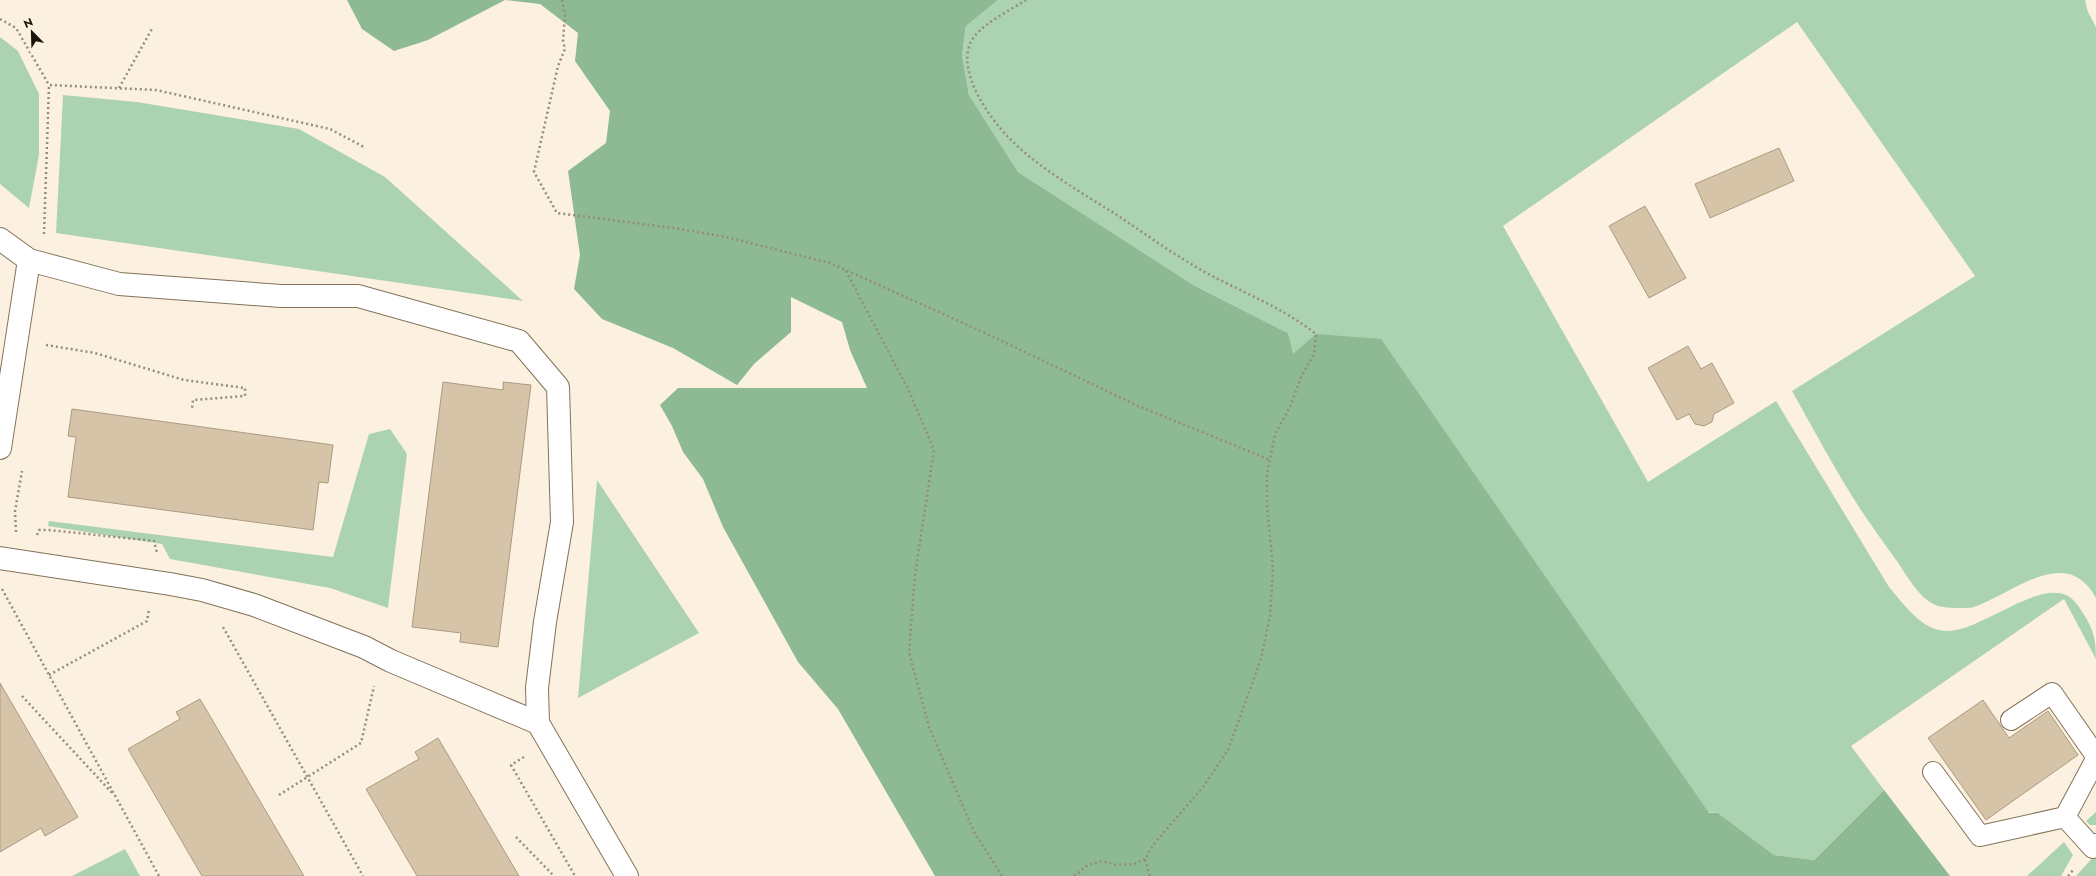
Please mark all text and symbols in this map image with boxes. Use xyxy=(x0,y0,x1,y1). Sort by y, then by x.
north arrow xyxy=(12,12,52,52)
text: N xyxy=(21,14,35,32)

